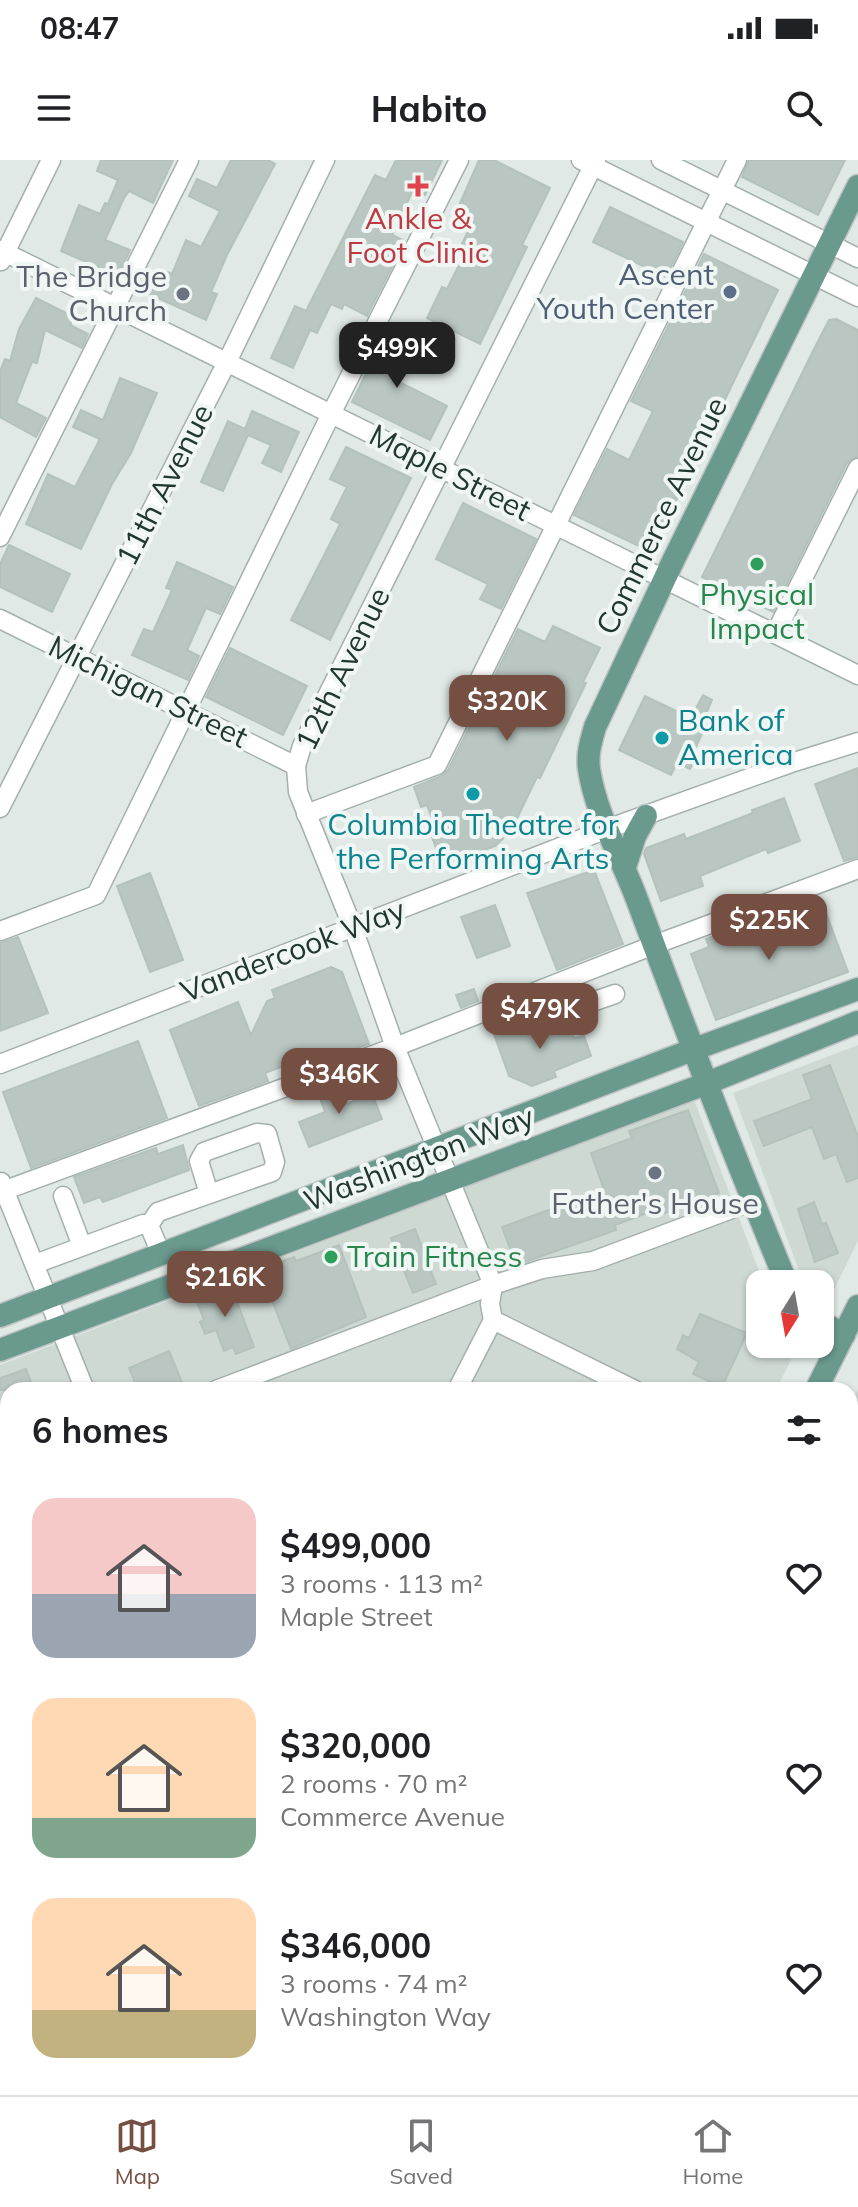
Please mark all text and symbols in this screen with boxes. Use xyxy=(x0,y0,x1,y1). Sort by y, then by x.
text: 08:47 xyxy=(40,9,119,47)
icon: menu xyxy=(32,86,76,130)
text: Habito xyxy=(371,86,487,131)
icon: search xyxy=(782,86,826,130)
marker: Ankle & Foot Clinic xyxy=(407,175,429,197)
place label: Ankle & Foot Clinic xyxy=(346,199,490,271)
place label: Ascent Youth Center xyxy=(536,255,714,327)
place label: The Bridge Church xyxy=(16,257,167,329)
marker: Ascent Youth Center xyxy=(721,283,739,301)
marker: The Bridge Church xyxy=(174,285,192,303)
pin: $499K xyxy=(341,322,453,390)
text: $499K xyxy=(357,331,437,364)
street label: Commerce Avenue xyxy=(587,391,735,641)
street label: 11th Avenue xyxy=(107,397,221,572)
street label: Maple Street xyxy=(363,415,537,529)
marker: Physical Impact xyxy=(748,555,766,573)
place label: Physical Impact xyxy=(700,575,814,647)
street label: 12th Avenue xyxy=(286,581,398,756)
street label: Michigan Street xyxy=(43,626,254,756)
pin: $320K xyxy=(451,675,563,743)
text: $320K xyxy=(467,684,547,717)
place label: Bank of America xyxy=(678,701,793,773)
marker: Bank of America xyxy=(653,729,671,747)
marker: Columbia Theatre for the Performing Arts xyxy=(464,785,482,803)
place label: Columbia Theatre for the Performing Arts xyxy=(327,805,619,877)
street label: Vandercook Way xyxy=(175,890,410,1010)
pin: $225K xyxy=(713,894,825,962)
text: $225K xyxy=(729,903,809,936)
pin: $479K xyxy=(484,983,596,1051)
text: $479K xyxy=(500,992,580,1025)
pin: $346K xyxy=(283,1048,395,1116)
text: $346K xyxy=(299,1057,379,1090)
street label: Washington Way xyxy=(298,1097,539,1219)
marker: Father's House xyxy=(646,1164,664,1182)
place label: Father's House xyxy=(551,1184,759,1222)
place label: Train Fitness xyxy=(347,1237,522,1275)
marker: Train Fitness xyxy=(322,1248,340,1266)
pin: $216K xyxy=(169,1251,281,1319)
text: $216K xyxy=(185,1260,265,1293)
north arrow xyxy=(746,1270,834,1358)
map controls xyxy=(746,1270,834,1358)
icon: filters xyxy=(782,1408,826,1452)
text: 6 homes xyxy=(32,1409,169,1452)
text: $499,000 xyxy=(280,1524,431,1567)
icon: home xyxy=(96,1530,192,1626)
icon: heart xyxy=(782,1556,826,1600)
text: 3 rooms · 113 m² xyxy=(280,1567,483,1600)
text: Maple Street xyxy=(280,1600,433,1633)
text: $320,000 xyxy=(280,1724,431,1767)
icon: home xyxy=(96,1730,192,1826)
icon: heart xyxy=(782,1756,826,1800)
text: 2 rooms · 70 m² xyxy=(280,1767,467,1800)
text: Commerce Avenue xyxy=(280,1800,505,1833)
text: $346,000 xyxy=(280,1924,431,1967)
icon: home xyxy=(96,1930,192,2026)
icon: heart xyxy=(782,1956,826,2000)
text: 3 rooms · 74 m² xyxy=(280,1967,467,2000)
text: Washington Way xyxy=(280,2000,491,2033)
tab: Map xyxy=(115,2114,160,2190)
tab: Saved xyxy=(390,2114,453,2190)
tab: Home xyxy=(683,2114,743,2190)

